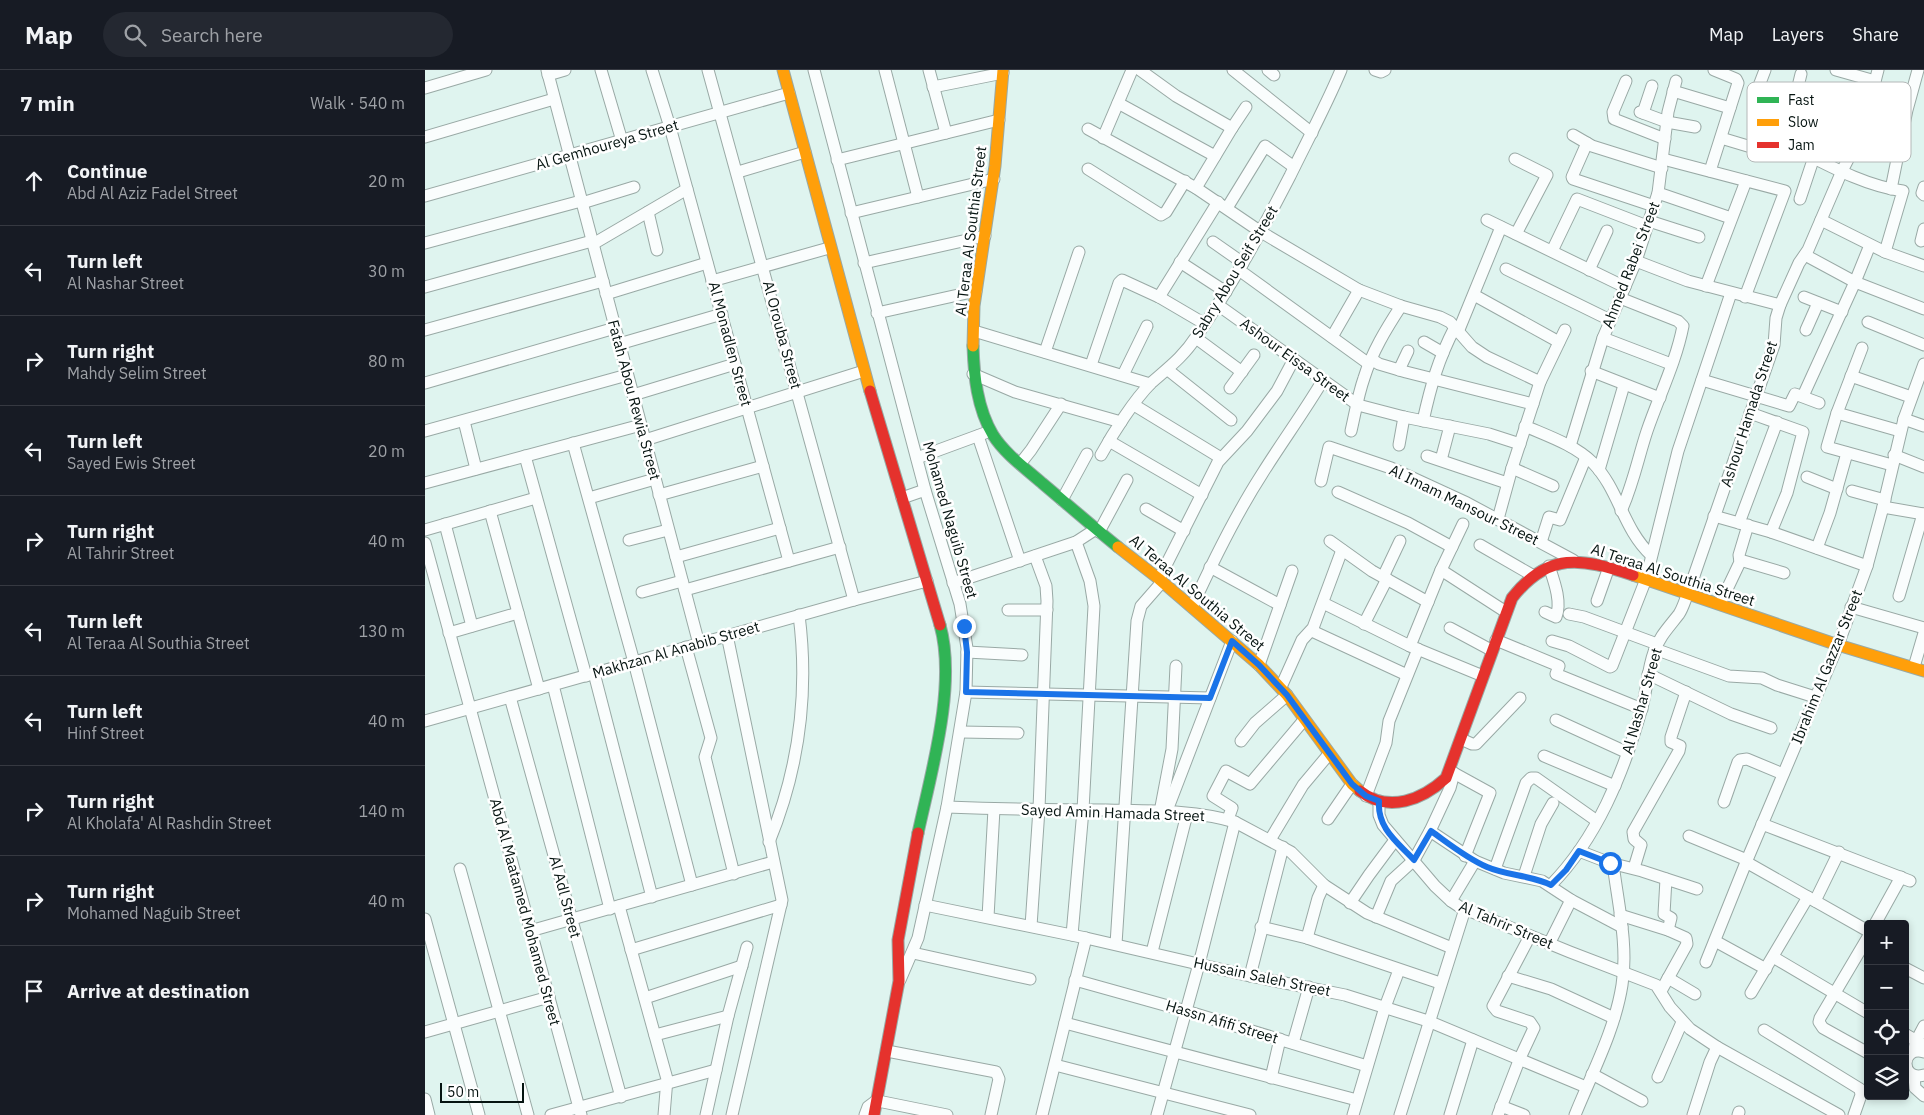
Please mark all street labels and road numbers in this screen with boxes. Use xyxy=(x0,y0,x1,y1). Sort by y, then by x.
street label: Al Gemhoureya Street xyxy=(533,115,681,174)
street label: Al Teraa Al Southia Street xyxy=(951,145,990,317)
street label: Ahmed Rabei Street xyxy=(1598,199,1664,331)
street label: Sabry Abou Seif Street xyxy=(1188,202,1282,341)
street label: Al Monadlen Street xyxy=(705,279,756,408)
street label: Al Orouba Street xyxy=(759,279,806,391)
street label: Ashour Eissa Street xyxy=(1237,313,1354,406)
street label: Fatah Abou Rewia Street xyxy=(604,318,665,482)
street label: Ashour Hamada Street xyxy=(1716,338,1781,489)
street label: Mohamed Naguib Street xyxy=(919,439,982,601)
street label: Al Imam Mansour Street xyxy=(1386,460,1542,549)
street label: Al Teraa Al Southia Street xyxy=(1126,530,1269,655)
street label: Al Teraa Al Southia Street xyxy=(1589,539,1757,610)
street label: Ibrahim Al Gazzar Street xyxy=(1787,587,1866,747)
street label: Makhzan Al Anabib Street xyxy=(590,617,762,682)
street label: Al Nashar Street xyxy=(1617,645,1666,756)
street label: Abd Al Maatamed Mohamed Street xyxy=(486,796,565,1028)
street label: Sayed Amin Hamada Street xyxy=(1021,800,1205,825)
street label: Al Adl Street xyxy=(545,854,586,940)
street label: Al Tahrir Street xyxy=(1456,896,1556,953)
street label: Hussain Saleh Street xyxy=(1192,953,1332,1000)
street label: Hassn Afifi Street xyxy=(1164,995,1281,1048)

